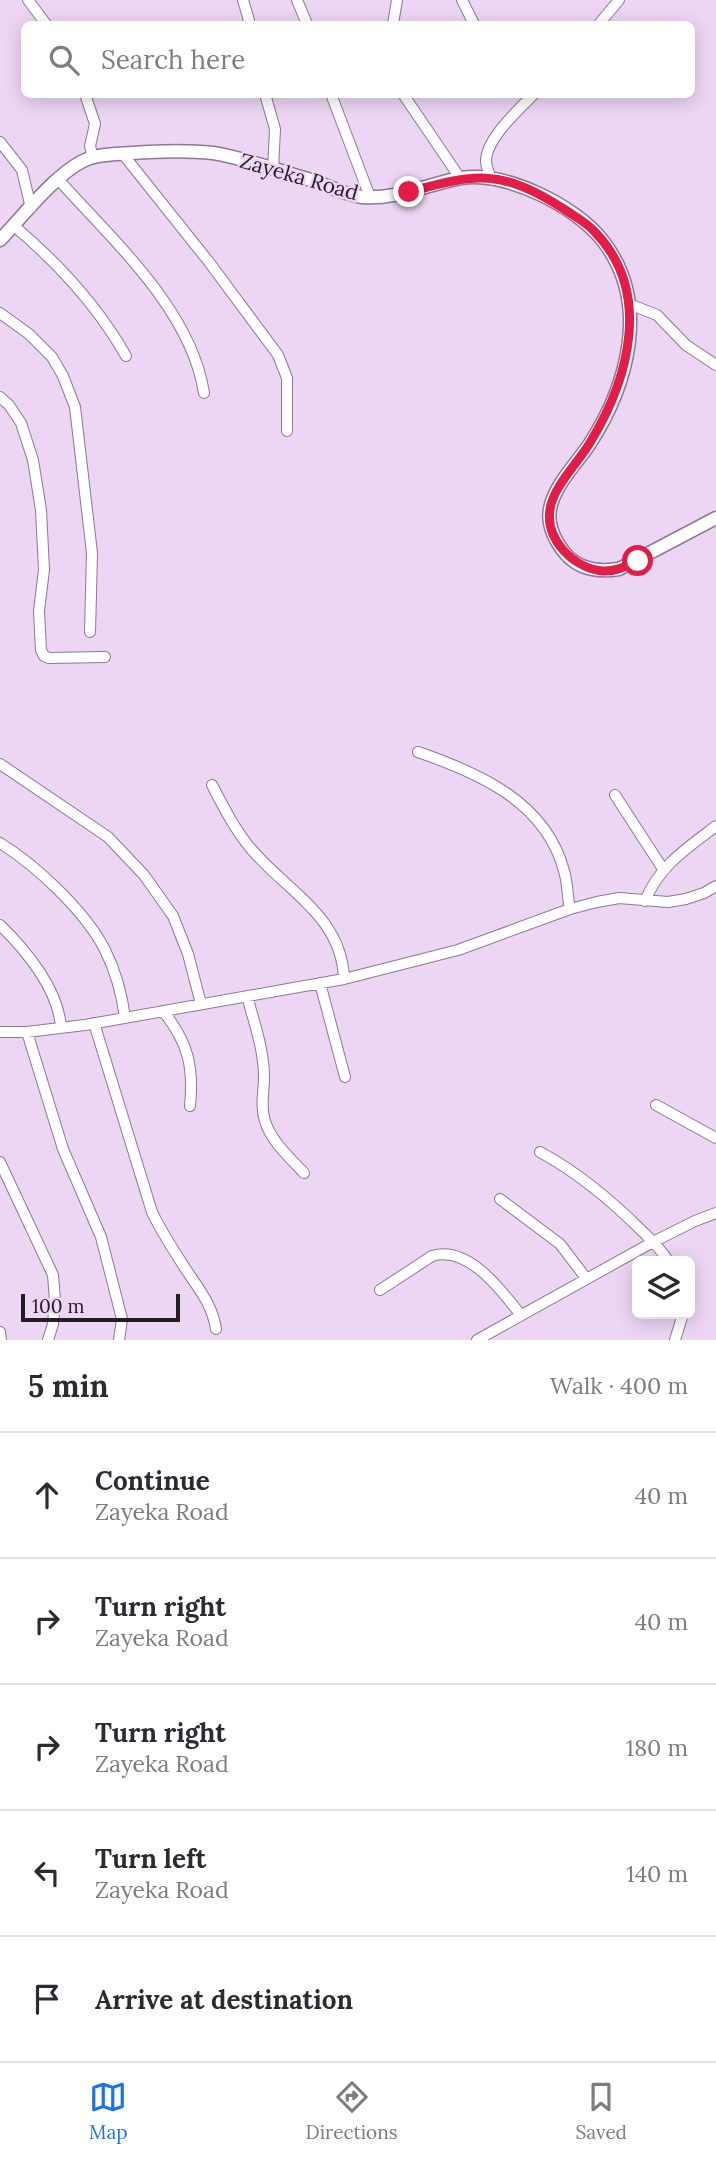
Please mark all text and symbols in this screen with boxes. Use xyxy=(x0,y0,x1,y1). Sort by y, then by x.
search box xyxy=(21,21,695,98)
icon: search xyxy=(45,41,83,79)
text: Search here xyxy=(101,43,245,76)
street label: Zayeka Road xyxy=(237,147,362,206)
route end xyxy=(393,176,424,207)
route start xyxy=(622,545,653,576)
map controls xyxy=(632,1256,695,1319)
button: layers xyxy=(632,1256,695,1319)
scale bar xyxy=(21,1291,180,1323)
text: 100 m xyxy=(32,1294,85,1318)
text: 5 min xyxy=(28,1367,109,1405)
text: Walk · 400 m xyxy=(550,1371,688,1400)
text: Continue xyxy=(95,1464,210,1497)
icon: ahead xyxy=(28,1476,66,1514)
text: 40 m xyxy=(635,1481,688,1510)
text: Zayeka Road xyxy=(95,1497,229,1526)
text: Turn right xyxy=(95,1590,226,1623)
icon: right xyxy=(28,1602,66,1640)
text: 40 m xyxy=(635,1607,688,1636)
text: Zayeka Road xyxy=(95,1623,229,1652)
text: Turn right xyxy=(95,1716,226,1749)
icon: right xyxy=(28,1728,66,1766)
text: 180 m xyxy=(626,1733,688,1762)
text: Zayeka Road xyxy=(95,1749,229,1778)
text: Turn left xyxy=(95,1842,206,1875)
icon: left xyxy=(28,1854,66,1892)
text: 140 m xyxy=(626,1859,688,1888)
text: Zayeka Road xyxy=(95,1875,229,1904)
icon: arrive xyxy=(28,1980,66,2018)
text: Arrive at destination xyxy=(95,1983,353,2016)
tab: Map xyxy=(89,2078,128,2144)
tab: Directions xyxy=(306,2078,398,2144)
tab: Saved xyxy=(576,2078,627,2144)

